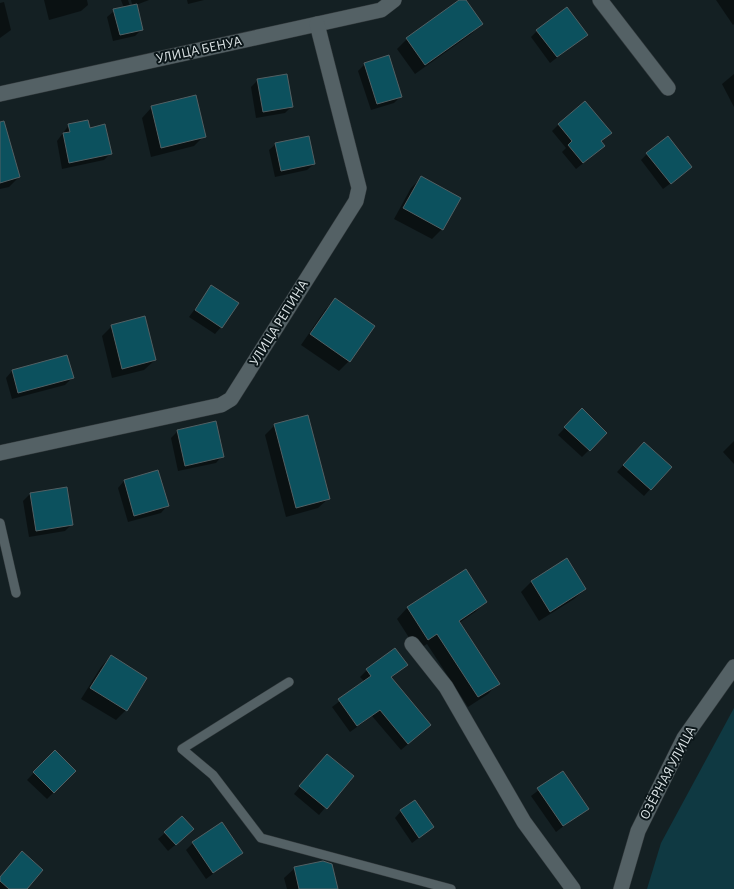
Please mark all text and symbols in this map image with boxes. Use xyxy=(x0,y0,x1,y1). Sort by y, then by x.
street label: УЛИЦА БЕНУА xyxy=(155,34,243,66)
street label: УЛИЦА РЕПИНА xyxy=(247,278,311,368)
street label: ОЗЁРНАЯ УЛИЦА xyxy=(636,723,698,822)

